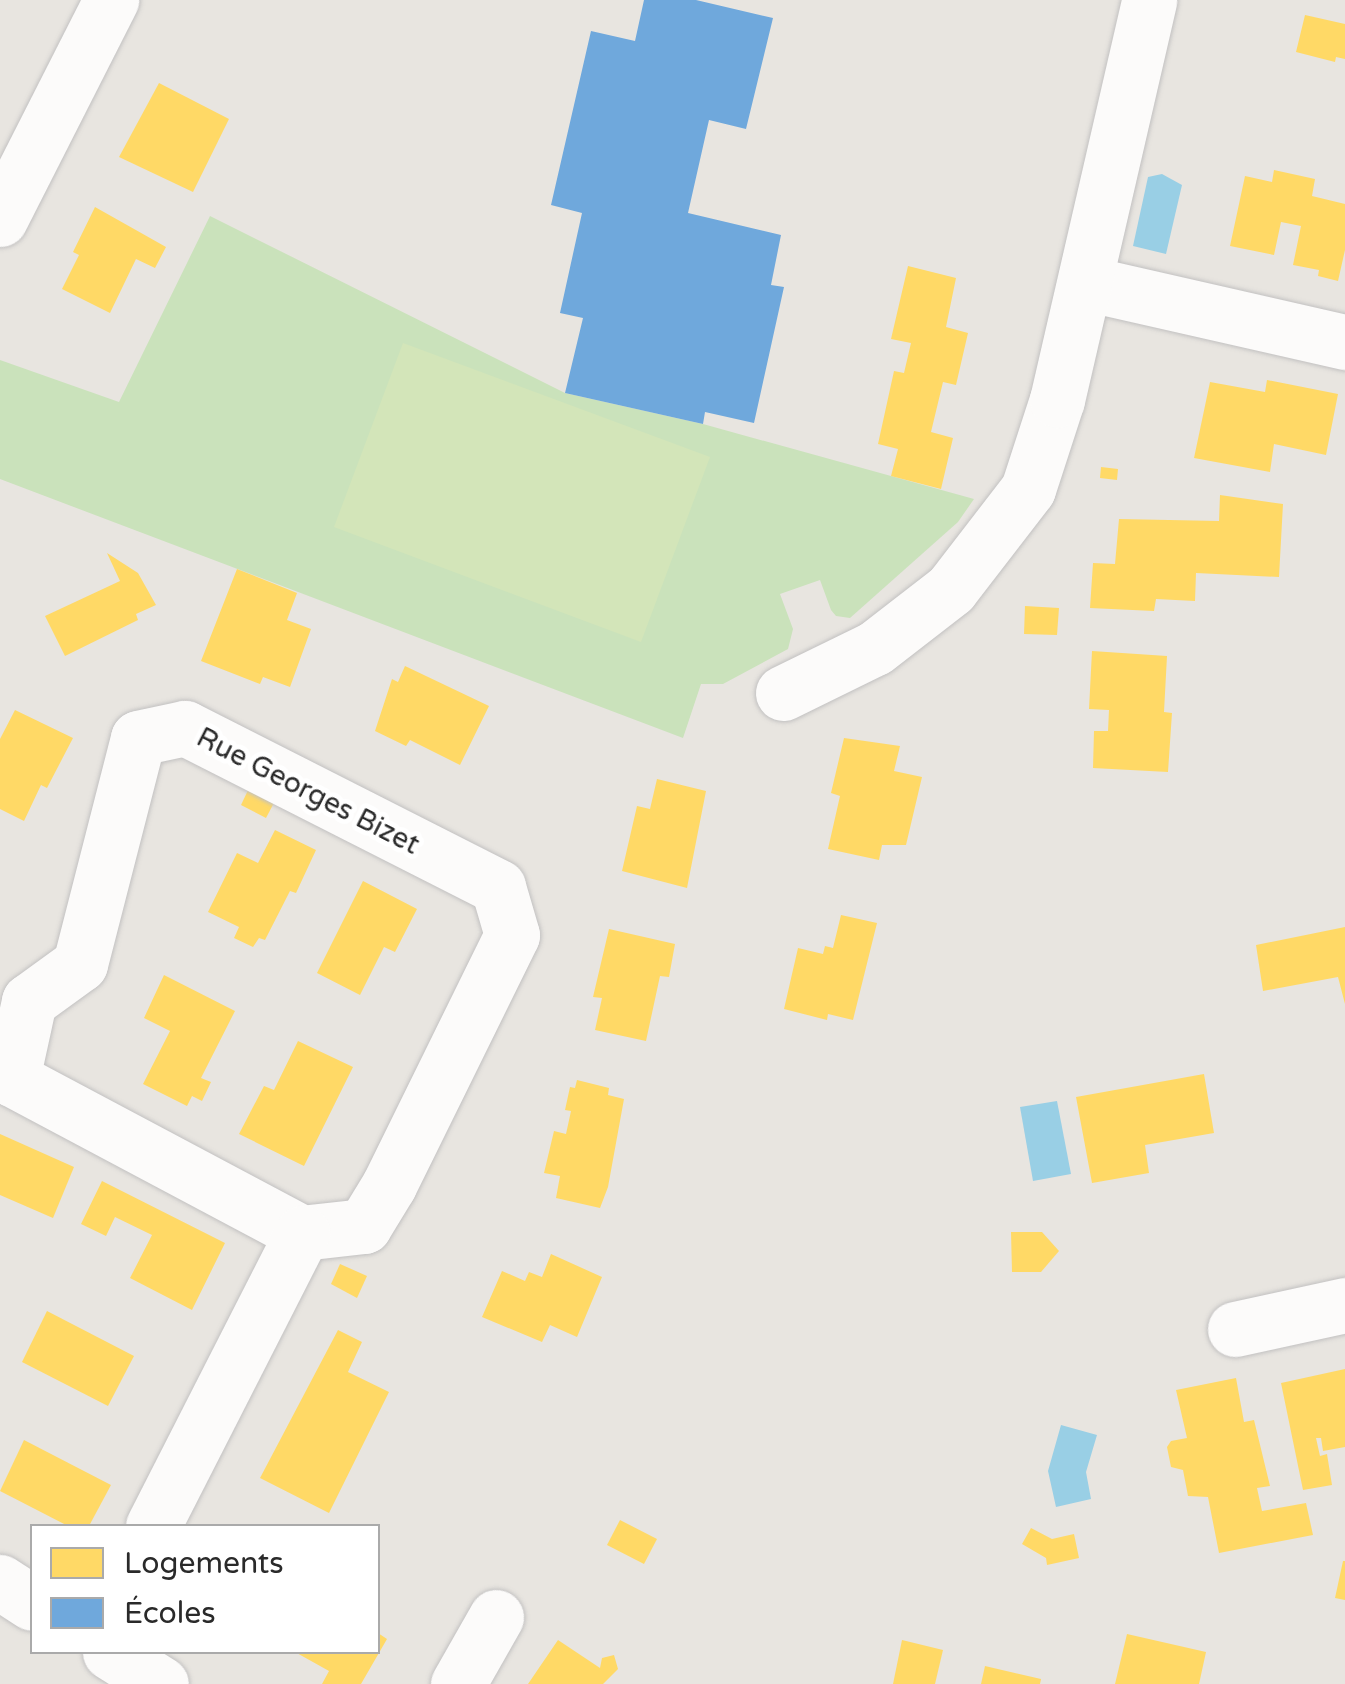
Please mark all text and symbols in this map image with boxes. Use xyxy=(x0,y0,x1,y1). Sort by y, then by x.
street label: Rue Georges Bizet xyxy=(191,720,425,862)
legend xyxy=(30,1524,380,1654)
text: Logements xyxy=(124,1545,284,1582)
text: Écoles xyxy=(124,1595,216,1632)

